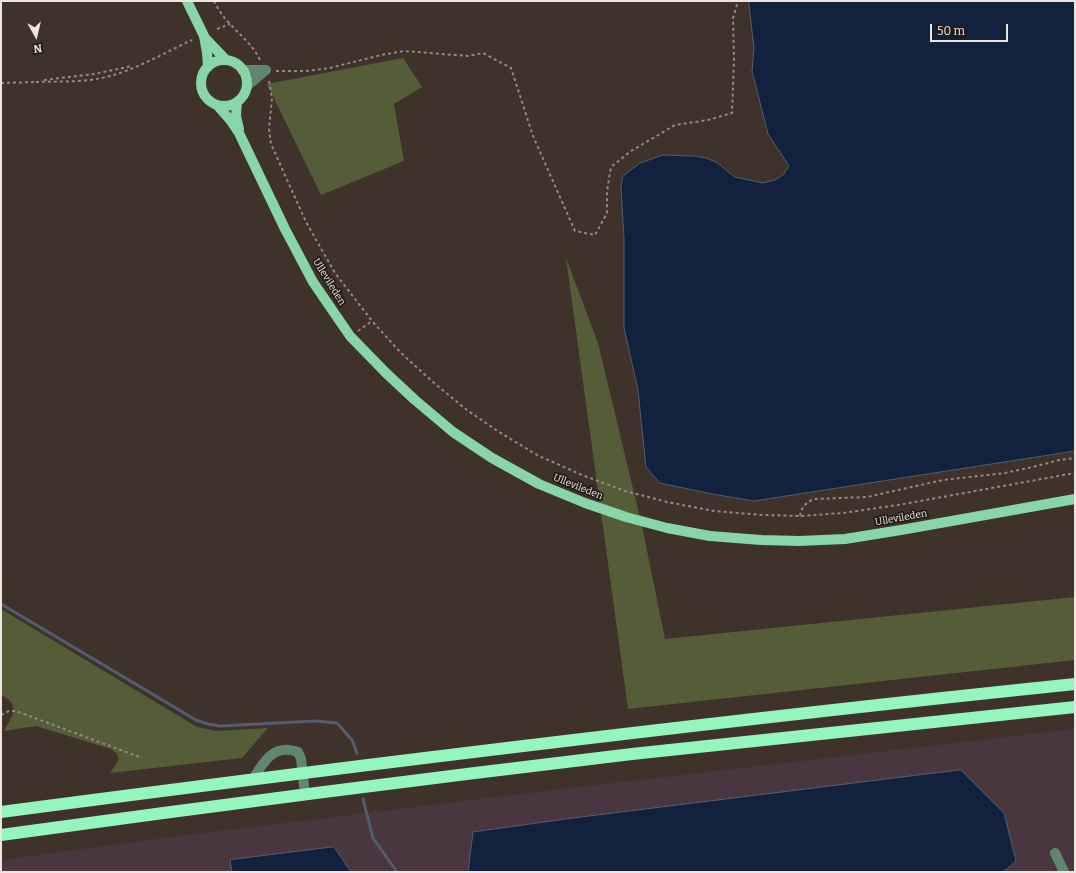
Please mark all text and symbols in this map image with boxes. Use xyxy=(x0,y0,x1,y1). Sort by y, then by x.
north arrow xyxy=(16,16,56,56)
scale bar xyxy=(932,16,1010,42)
text: 50 m xyxy=(937,24,965,38)
text: N xyxy=(33,41,43,55)
street label: Ullevileden xyxy=(310,256,348,308)
street label: Ullevileden xyxy=(551,472,605,502)
street label: Ullevileden xyxy=(874,508,928,528)

